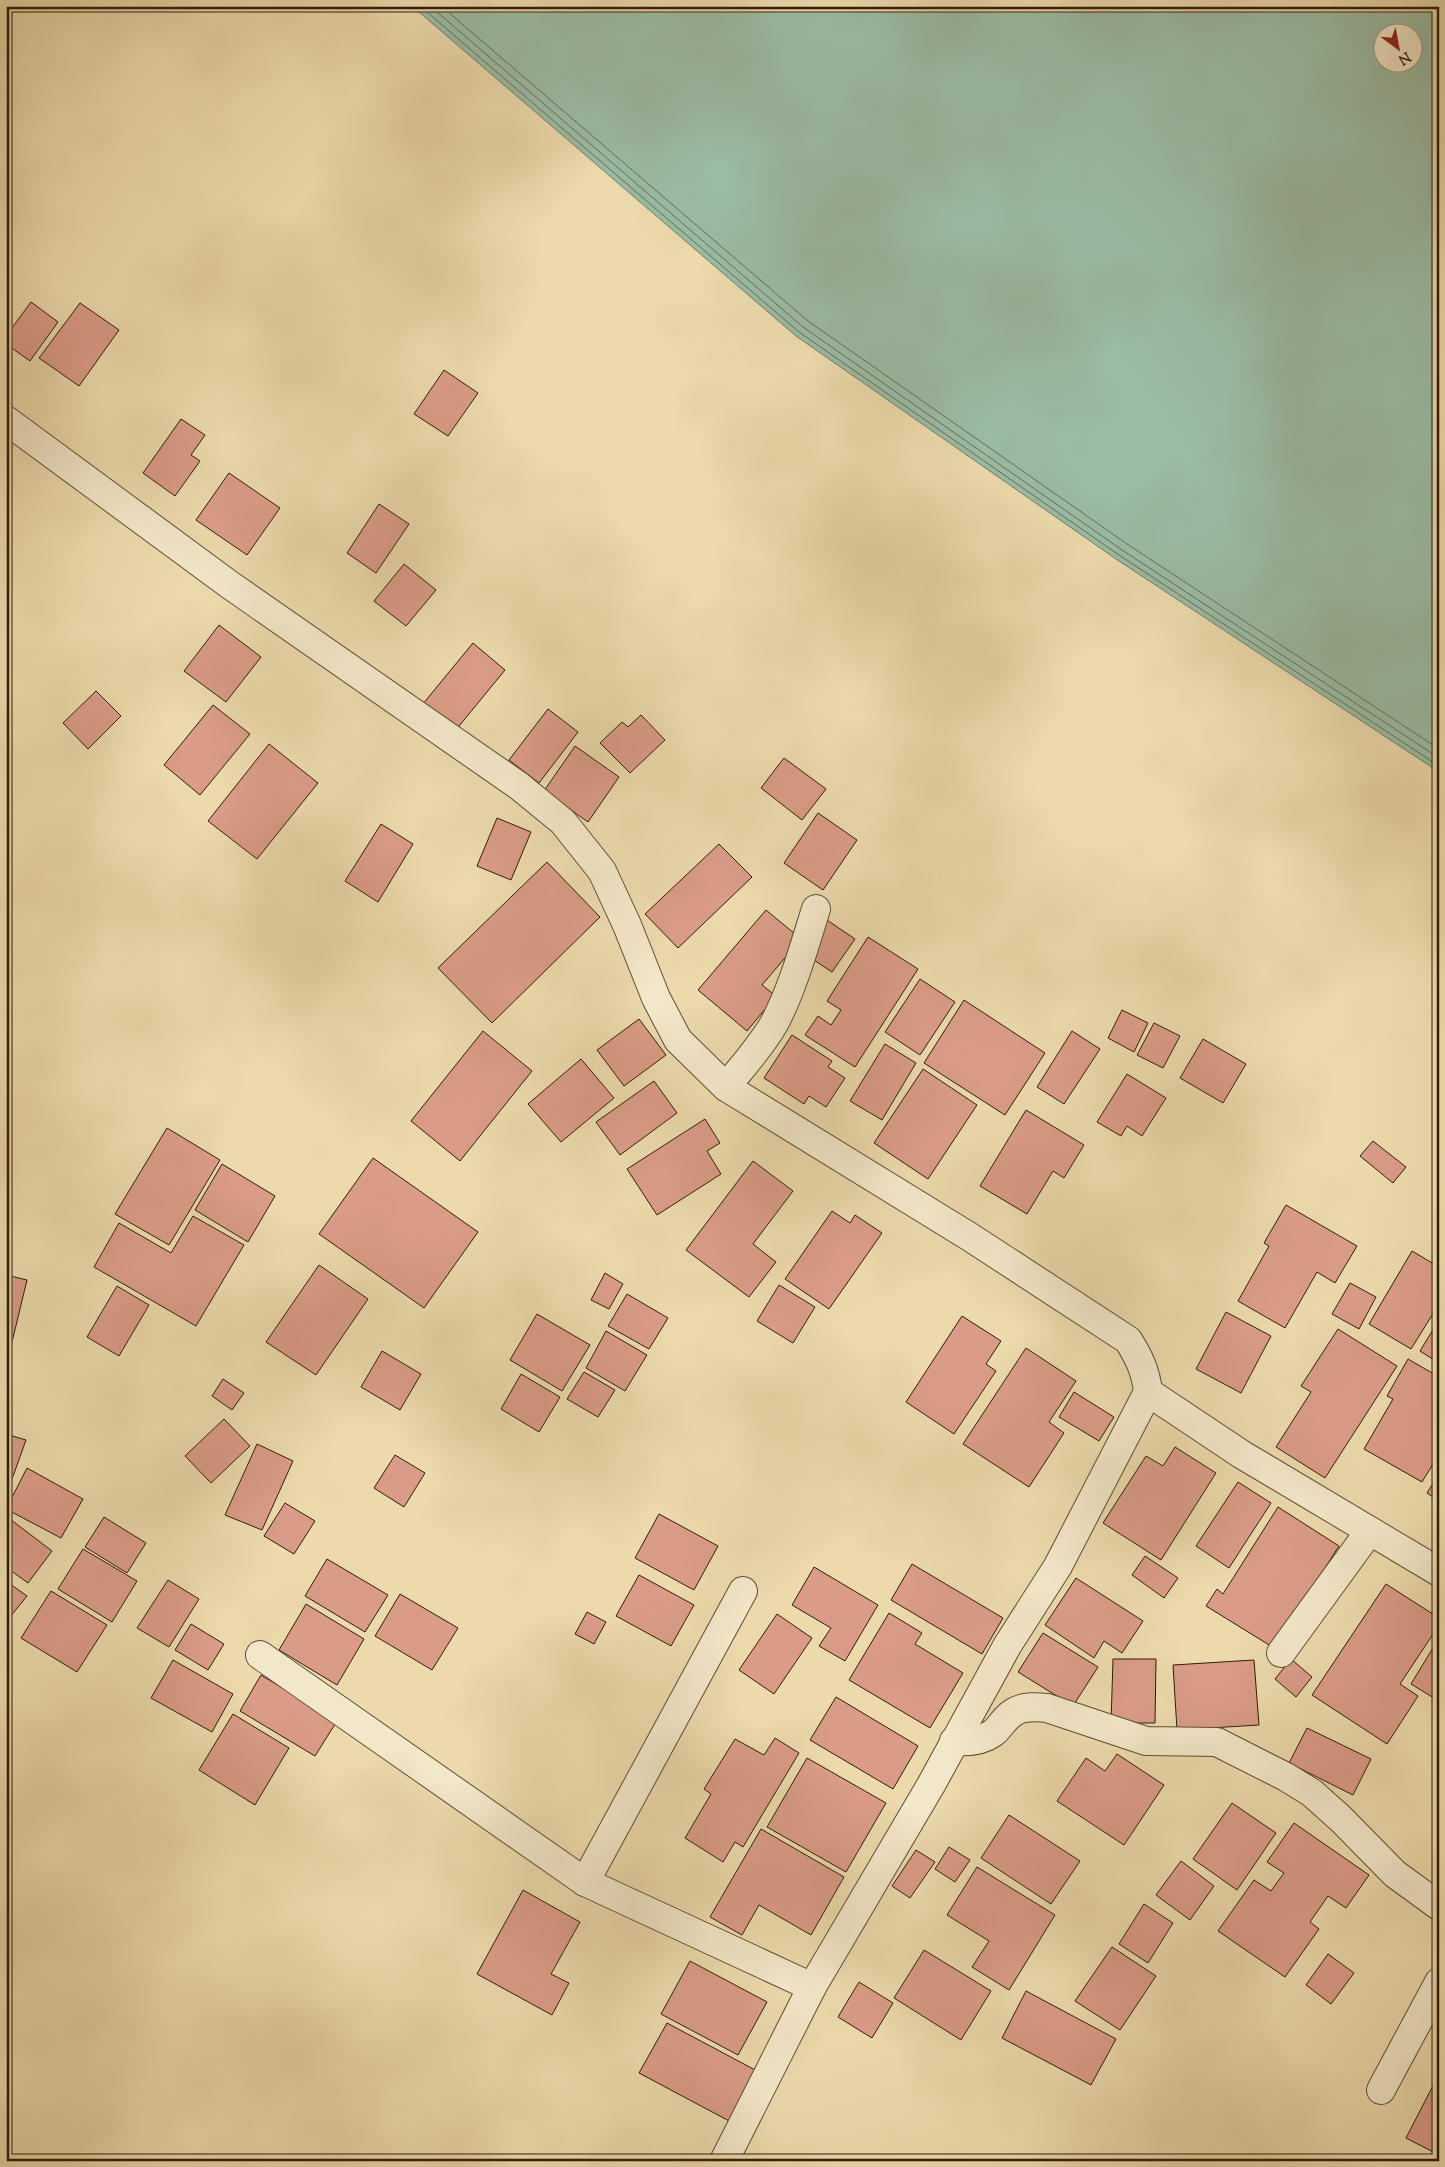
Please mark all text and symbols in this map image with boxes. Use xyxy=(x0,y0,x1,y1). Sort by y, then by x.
north arrow xyxy=(1372,22,1422,72)
text: N xyxy=(1394,46,1414,69)

